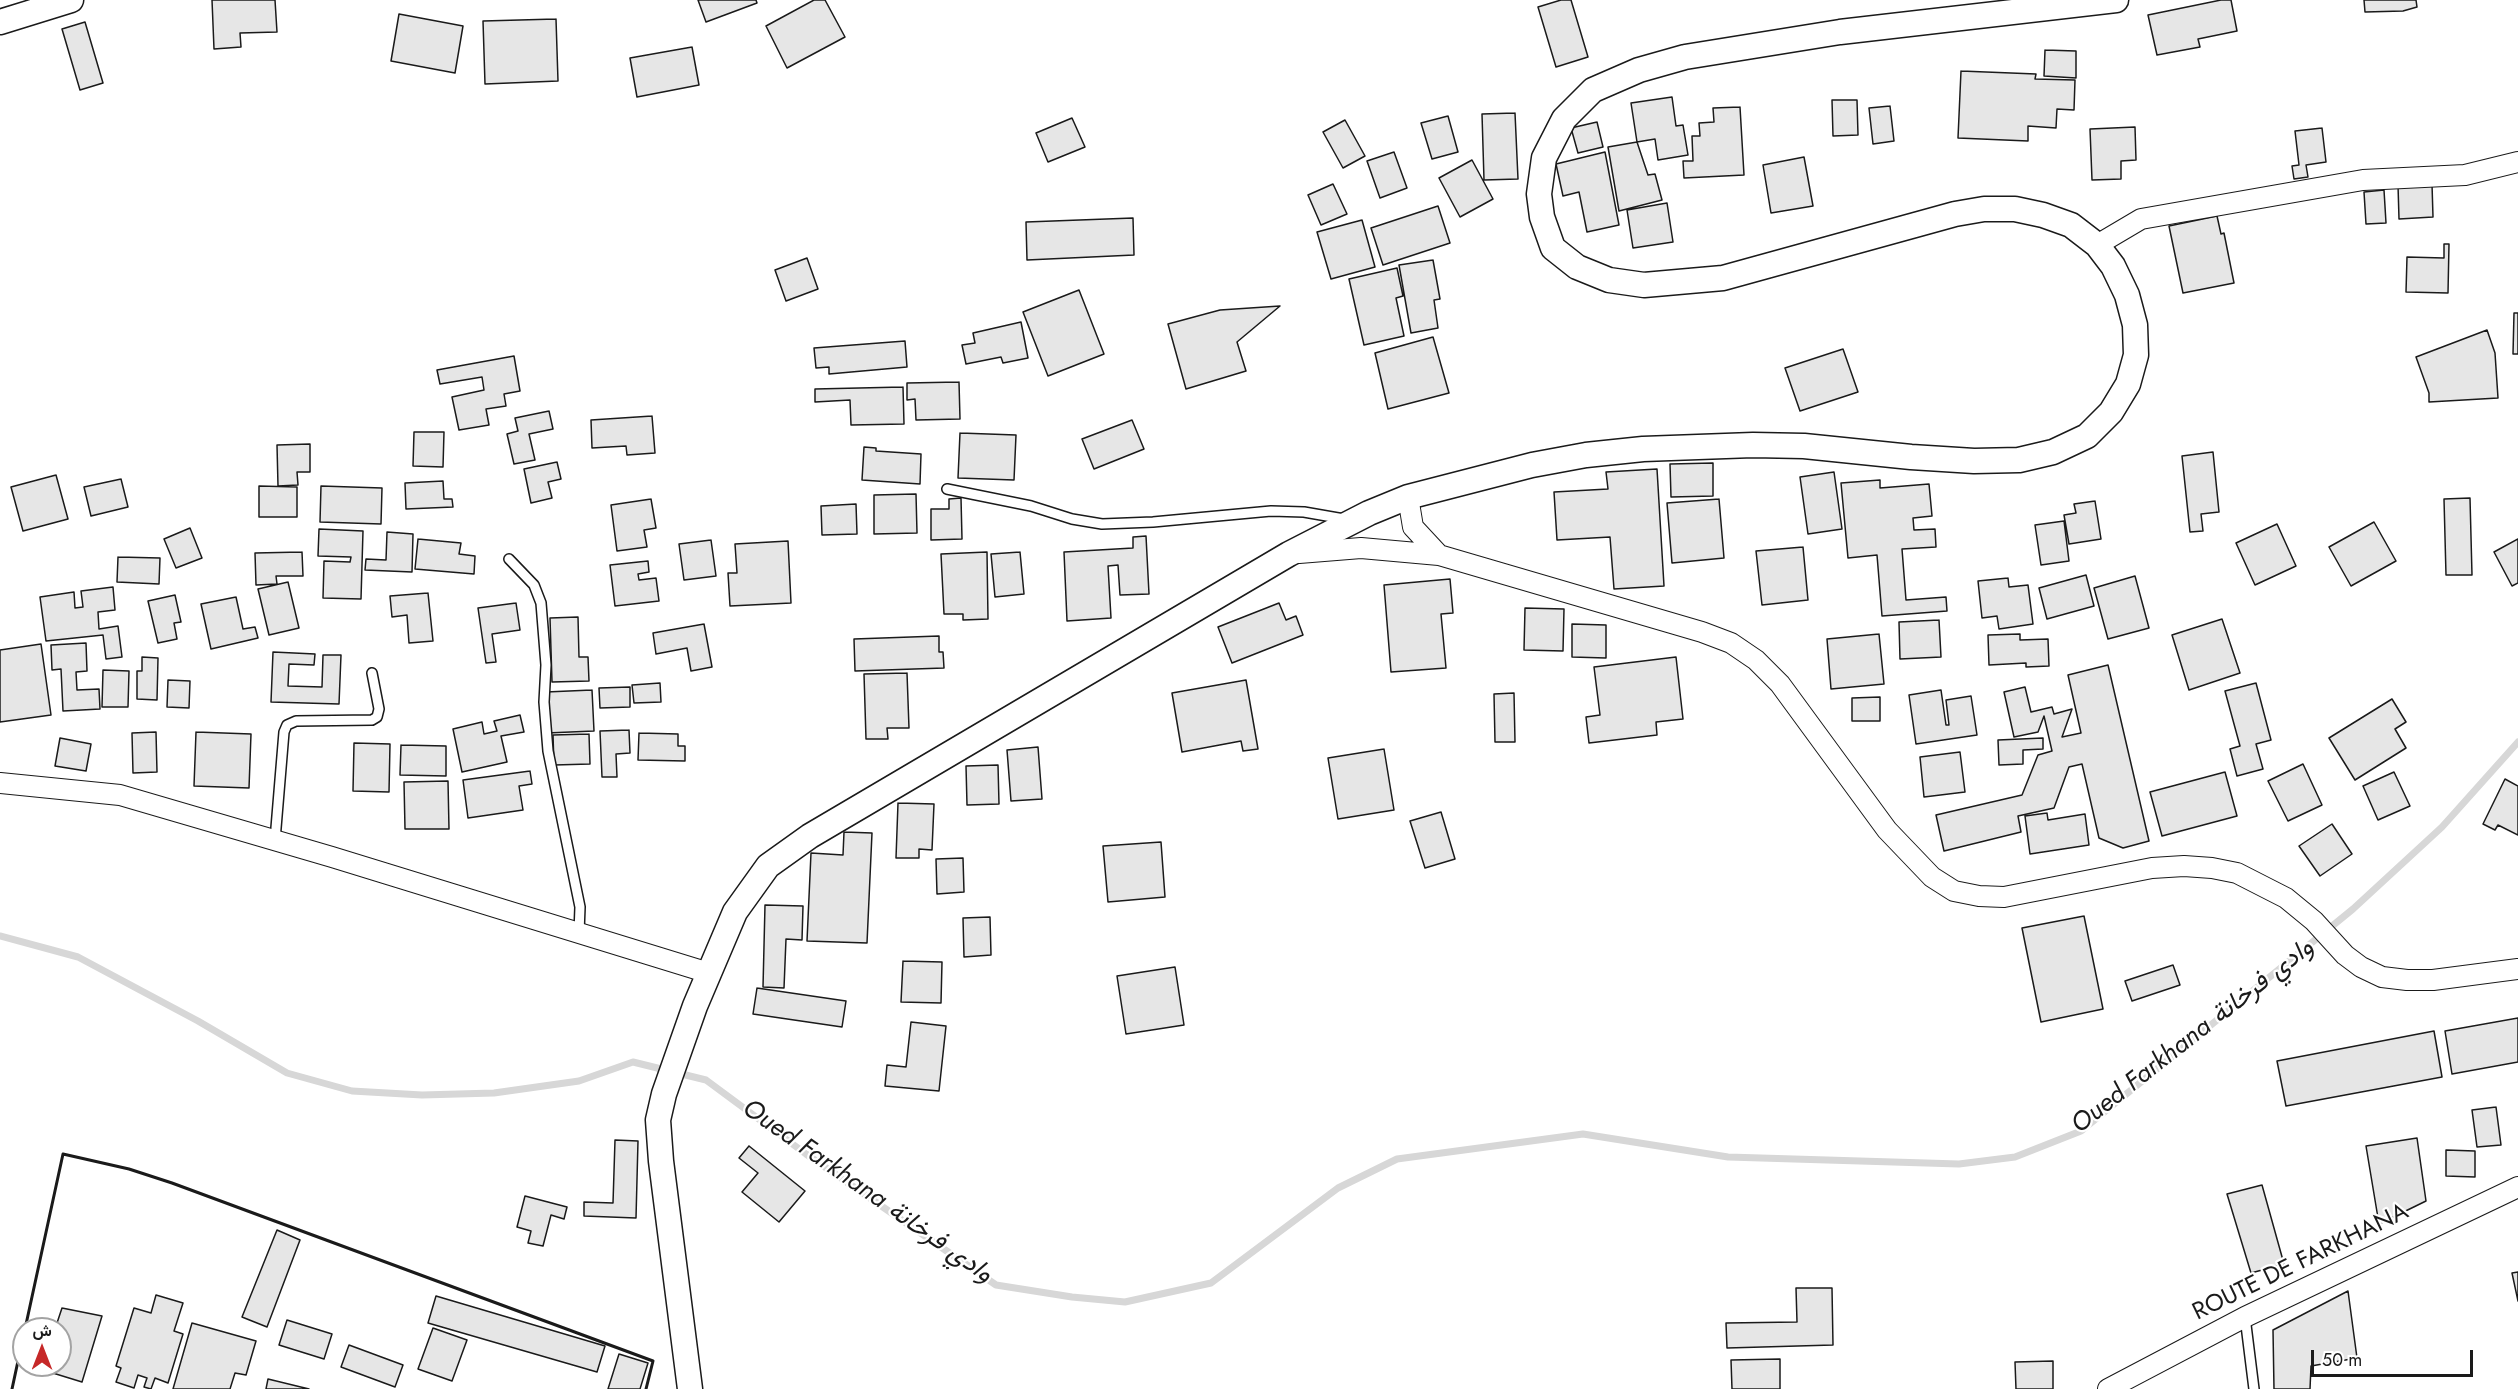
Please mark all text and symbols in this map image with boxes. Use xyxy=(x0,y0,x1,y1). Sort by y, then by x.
water label: Oued Farkhana وادي فرخانة xyxy=(2066,933,2320,1141)
water label: Oued Farkhana وادي فرخانة xyxy=(736,1094,998,1290)
street label: ROUTE DE FARKHANA xyxy=(2188,1198,2414,1328)
north arrow xyxy=(12,1317,72,1377)
text: ش xyxy=(32,1319,52,1342)
scale bar xyxy=(2314,1338,2476,1376)
text: 50 m xyxy=(2322,1347,2362,1373)

